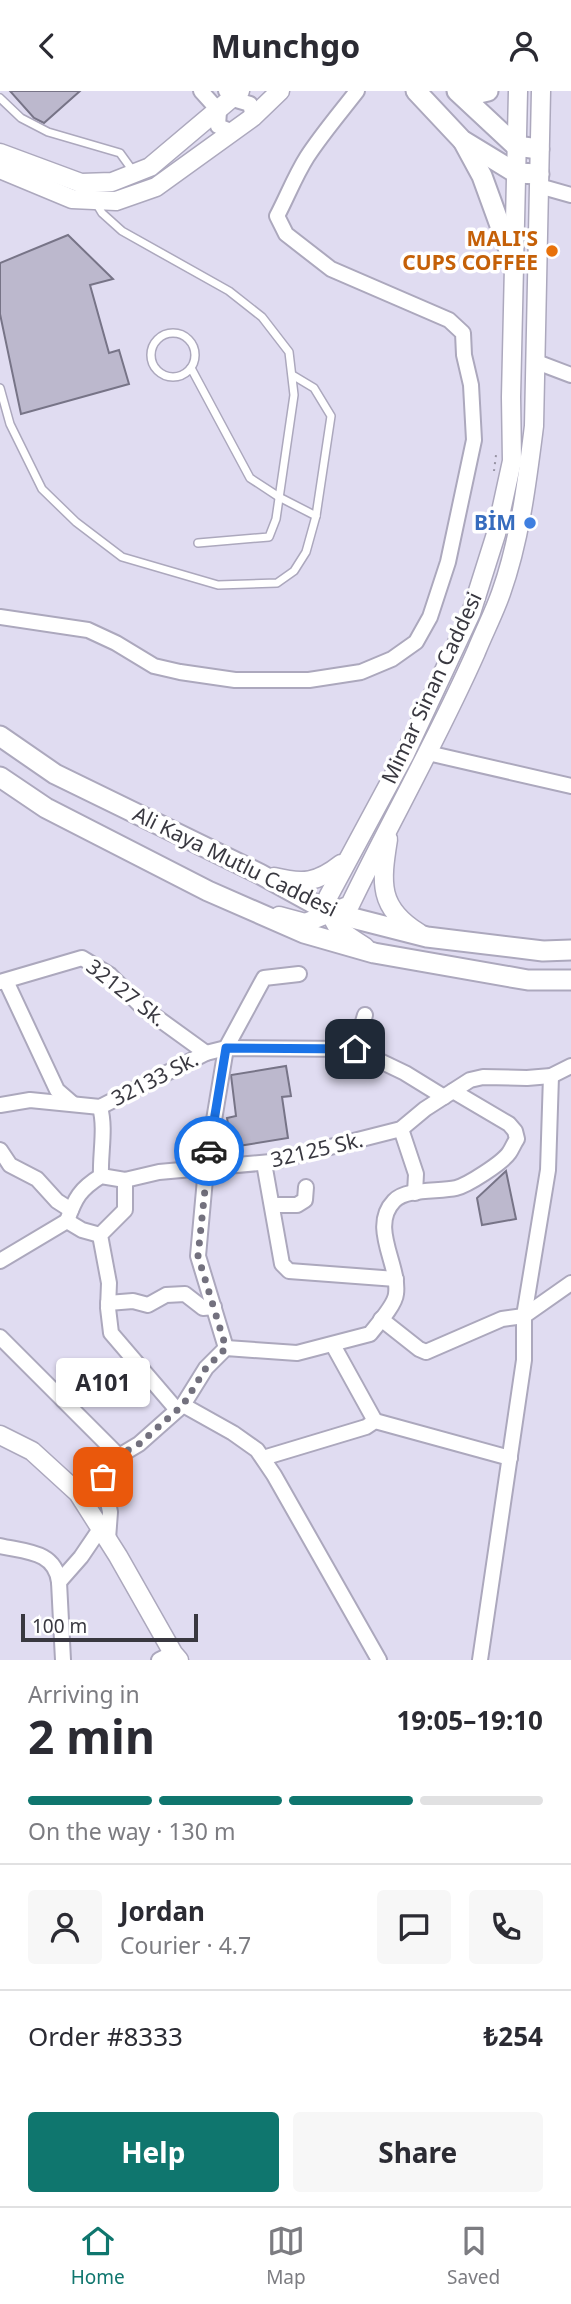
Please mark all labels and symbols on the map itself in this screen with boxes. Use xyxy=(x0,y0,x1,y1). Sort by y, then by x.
place label: MALI'S CUPS COFFEE xyxy=(402,224,538,276)
marker: MALI'S CUPS COFFEE xyxy=(544,243,560,259)
place label: BİM xyxy=(474,508,516,536)
marker: BİM xyxy=(522,515,538,531)
street label: Mimar Sinan Caddesi xyxy=(374,587,488,788)
street label: Ali Kaya Mutlu Caddesi xyxy=(129,799,342,923)
street label: 32127 Sk. xyxy=(81,952,172,1032)
pin xyxy=(325,1019,385,1079)
street label: 32133 Sk. xyxy=(106,1044,203,1112)
courier xyxy=(174,1116,244,1186)
street label: 32125 Sk. xyxy=(268,1125,366,1173)
callout: A101 xyxy=(56,1358,150,1407)
pin xyxy=(73,1447,133,1507)
scale bar xyxy=(21,1611,198,1643)

